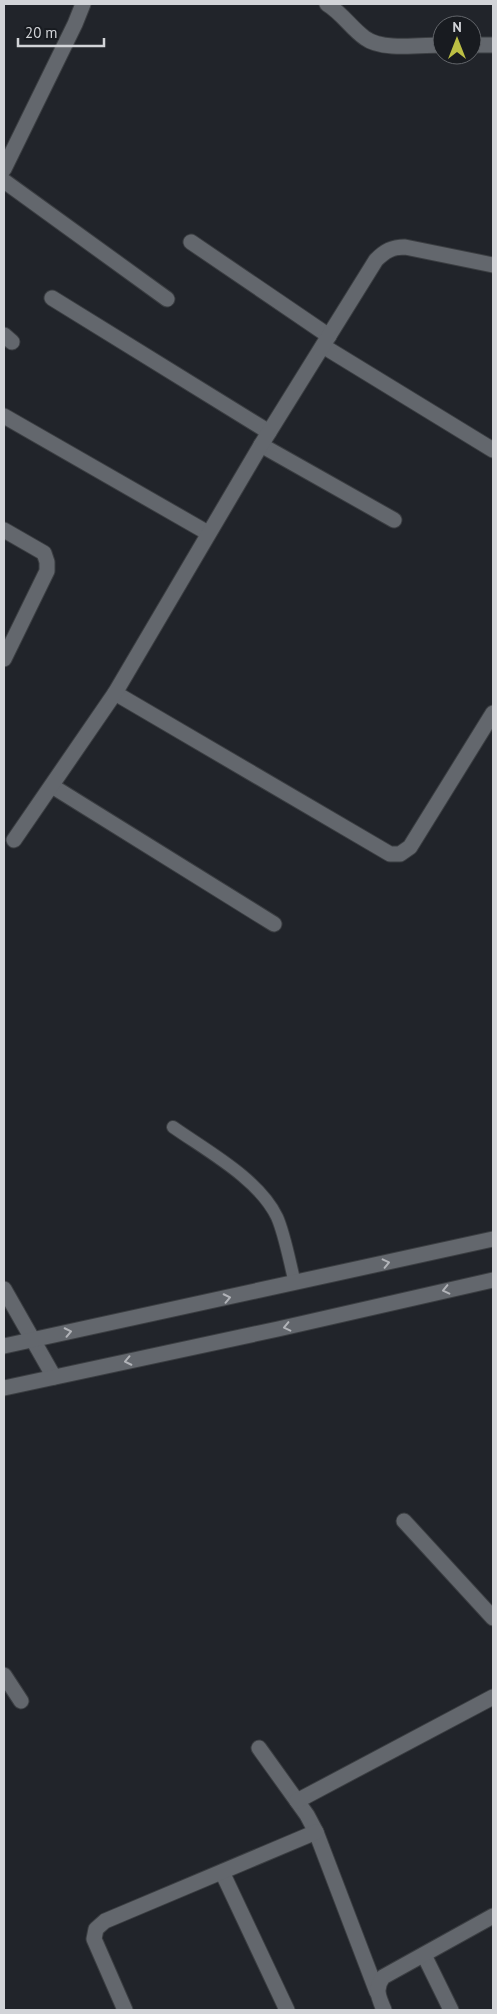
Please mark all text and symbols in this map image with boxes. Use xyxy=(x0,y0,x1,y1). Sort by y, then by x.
scale bar xyxy=(18,15,104,47)
north arrow xyxy=(432,15,482,65)
text: N xyxy=(452,18,462,36)
text: 20 m xyxy=(25,23,58,42)
one-way arrow xyxy=(382,1258,391,1269)
one-way arrow xyxy=(441,1284,450,1295)
one-way arrow xyxy=(223,1293,232,1304)
one-way arrow xyxy=(283,1321,292,1332)
one-way arrow xyxy=(64,1327,73,1337)
one-way arrow xyxy=(124,1355,133,1366)

